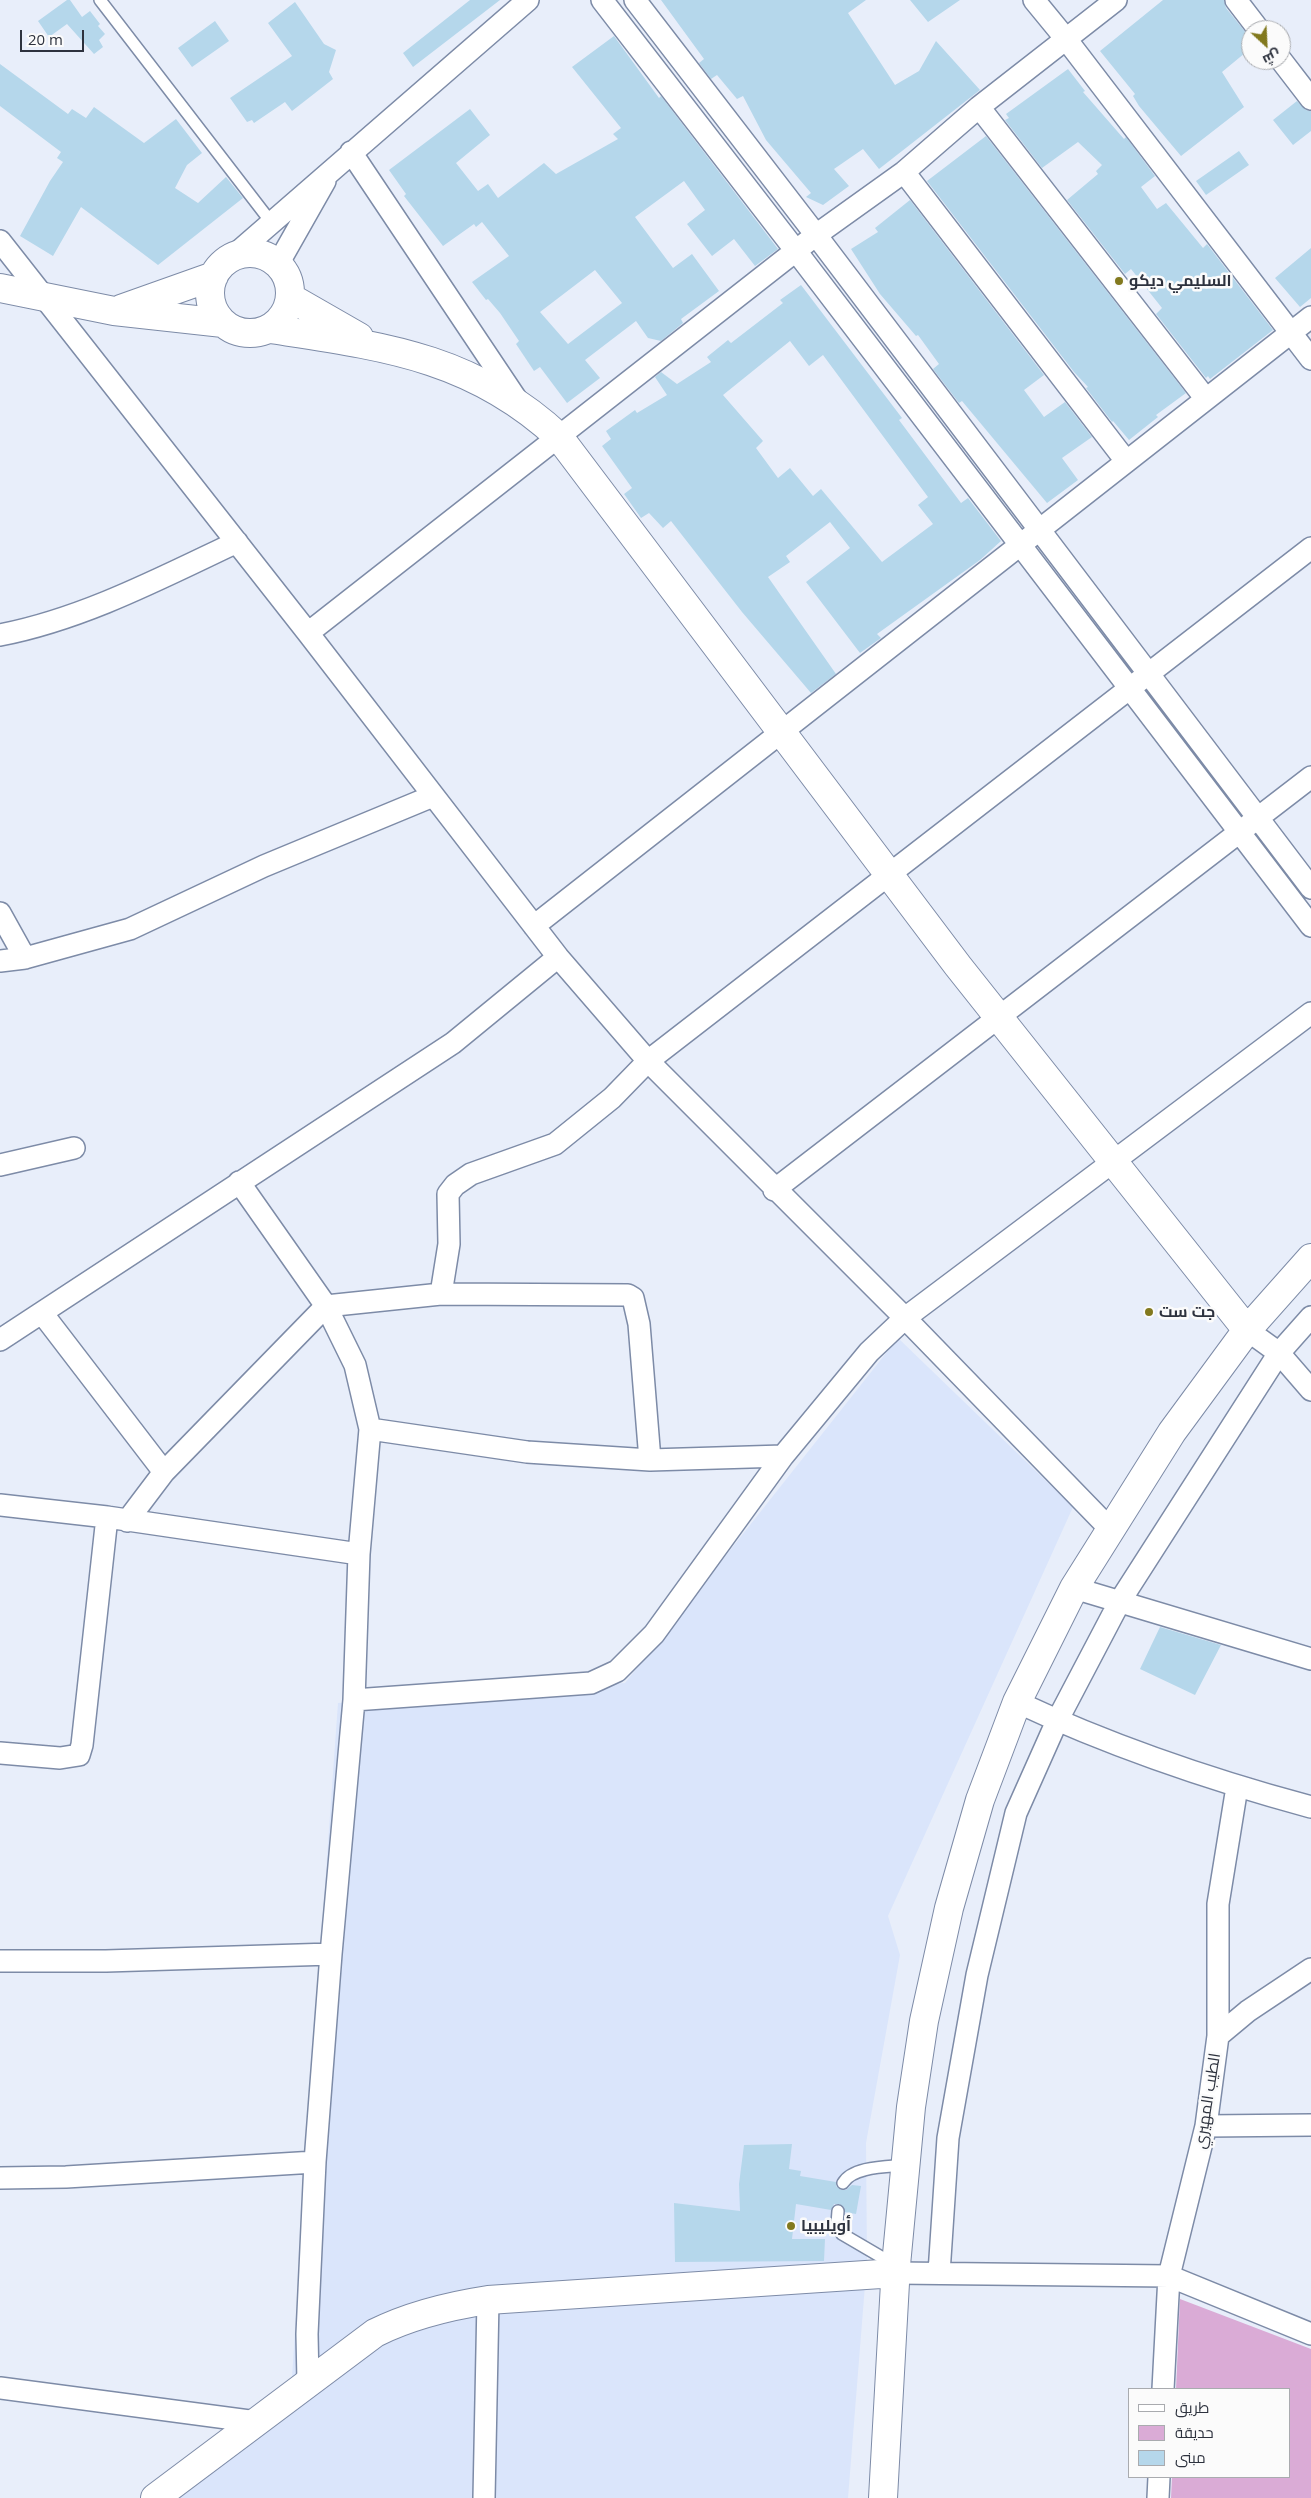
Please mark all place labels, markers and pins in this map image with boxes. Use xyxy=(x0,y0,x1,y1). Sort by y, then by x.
place label: السليمي ديكو xyxy=(1129,271,1232,291)
marker: السليمي ديكو xyxy=(1113,275,1125,287)
place label: جت ست xyxy=(1159,1302,1215,1322)
marker: جت ست xyxy=(1143,1306,1155,1318)
place label: أويليبيا xyxy=(801,2216,851,2236)
marker: أويليبيا xyxy=(785,2220,797,2232)

